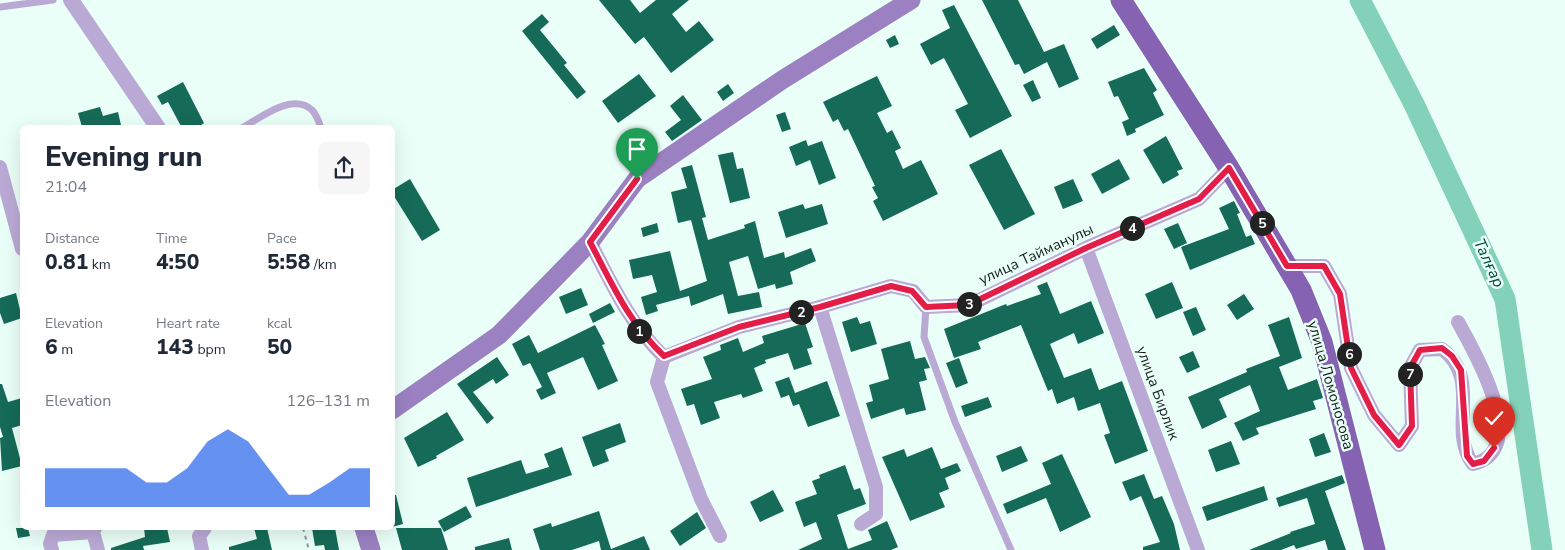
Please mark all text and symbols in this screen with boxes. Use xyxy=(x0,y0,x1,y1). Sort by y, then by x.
pin xyxy=(616,128,658,179)
icon: arrive xyxy=(623,135,651,163)
text: Evening run xyxy=(45,138,202,176)
button: share xyxy=(318,142,370,194)
text: 21:04 xyxy=(45,176,87,198)
pin: 5 xyxy=(1250,210,1274,236)
text: 5 xyxy=(1258,214,1267,233)
pin: 4 xyxy=(1120,216,1144,240)
street label: улица Тайманулы xyxy=(976,219,1096,289)
text: 4 xyxy=(1128,219,1137,238)
text: Distance xyxy=(45,229,99,248)
text: Time xyxy=(156,229,187,248)
text: Pace xyxy=(267,229,297,248)
water label: Талғар xyxy=(1468,235,1510,291)
text: 0.81 xyxy=(45,248,88,276)
text: 4:50 xyxy=(156,248,199,276)
text: 5:58 xyxy=(267,248,310,276)
text: km xyxy=(88,255,111,274)
text: /km xyxy=(310,255,337,274)
pin: 3 xyxy=(956,292,982,316)
text: 3 xyxy=(965,295,974,314)
pin: 2 xyxy=(788,300,814,324)
text: 2 xyxy=(797,303,806,322)
text: Elevation xyxy=(45,314,103,333)
text: Heart rate xyxy=(156,314,220,333)
text: kcal xyxy=(267,314,292,333)
pin: 1 xyxy=(626,318,652,344)
street label: улица Ломоносова xyxy=(1303,318,1359,452)
text: 1 xyxy=(635,322,644,341)
text: 6 xyxy=(45,333,58,361)
text: 143 xyxy=(156,333,194,361)
text: 50 xyxy=(267,333,292,361)
text: m xyxy=(58,340,73,359)
text: bpm xyxy=(194,340,226,359)
pin: 6 xyxy=(1336,342,1362,366)
street label: улица Бирлик xyxy=(1132,343,1184,443)
text: 6 xyxy=(1345,345,1354,364)
pin: 7 xyxy=(1398,362,1422,386)
text: 7 xyxy=(1406,365,1415,384)
text: Elevation xyxy=(45,390,111,412)
text: 126–131 m xyxy=(287,390,370,412)
pin xyxy=(1473,397,1515,448)
icon: check xyxy=(1480,404,1508,432)

